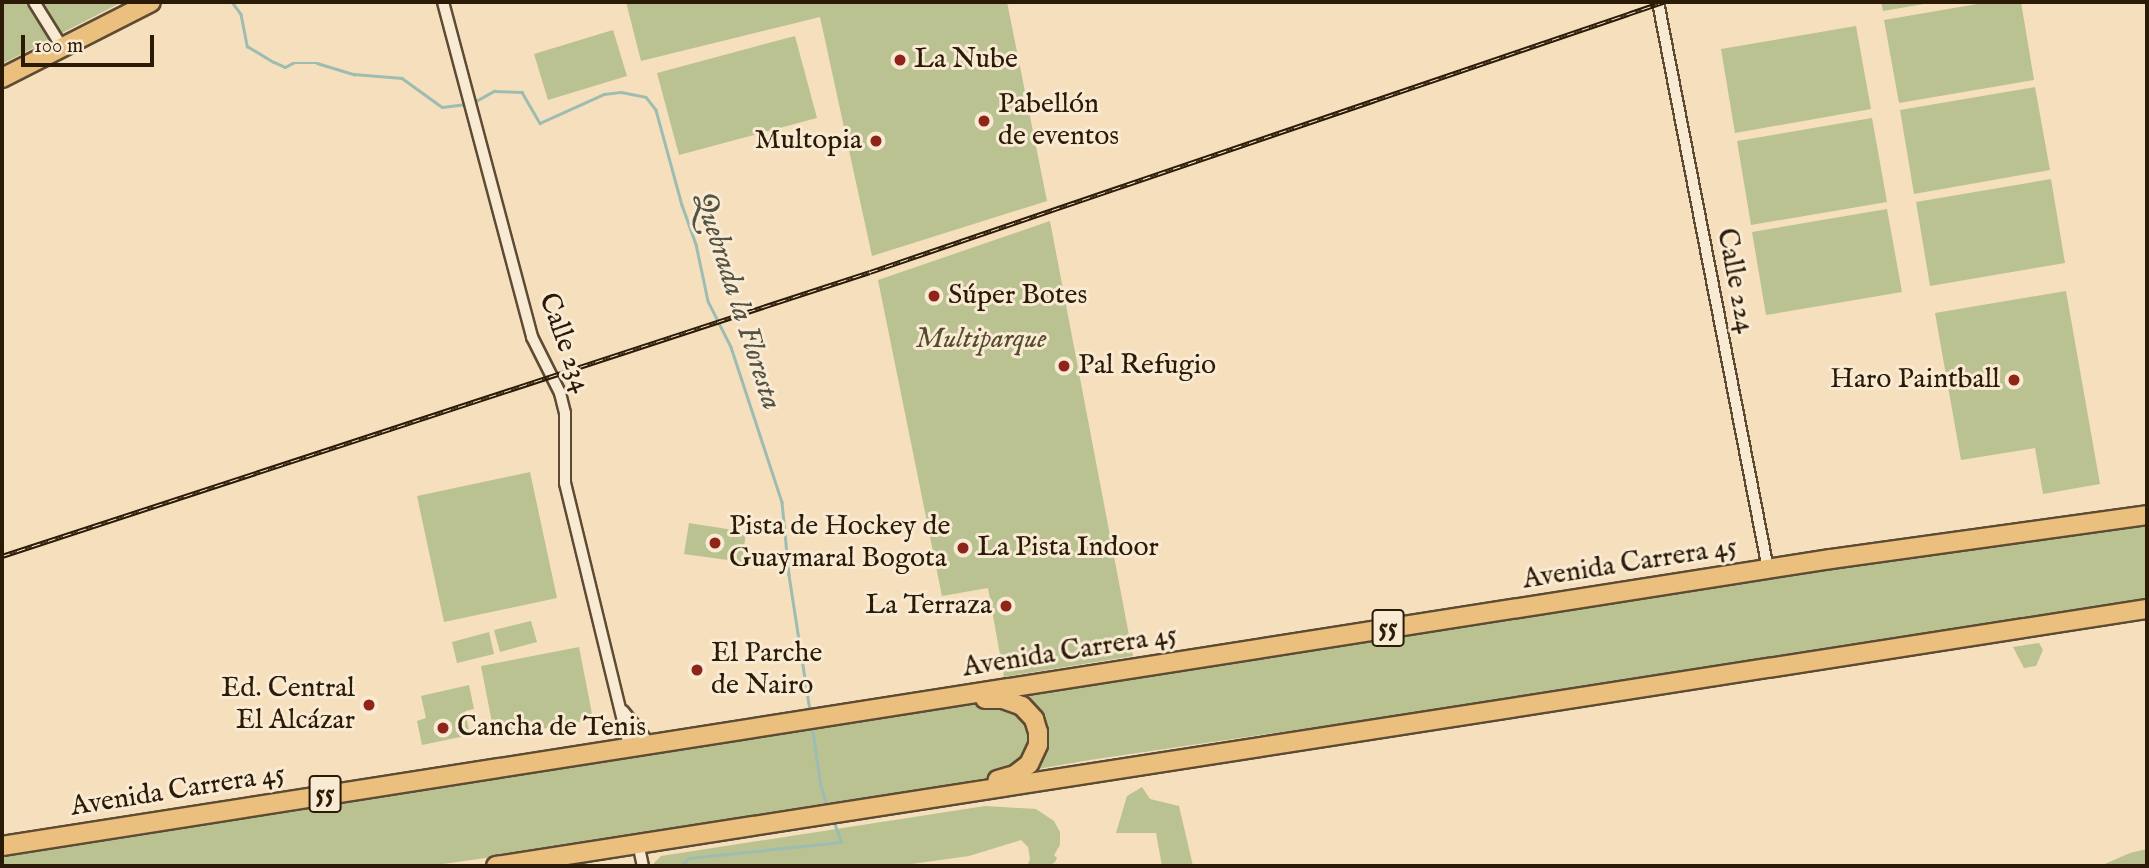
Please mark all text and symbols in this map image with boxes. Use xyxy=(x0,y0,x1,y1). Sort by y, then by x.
scale bar xyxy=(24,21,158,65)
text: 100 m xyxy=(34,33,83,60)
place label: La Nube xyxy=(914,43,1018,77)
marker: La Nube xyxy=(892,52,908,68)
place label: Pabellón de eventos xyxy=(998,88,1119,154)
marker: Pabellón de eventos xyxy=(976,113,992,129)
place label: Multopia xyxy=(755,124,862,158)
marker: Multopia xyxy=(868,133,884,149)
water label: Quebrada la Floresta xyxy=(685,188,789,414)
street label: Calle 224 xyxy=(1708,226,1762,336)
place label: Súper Botes xyxy=(948,279,1087,313)
marker: Súper Botes xyxy=(926,288,942,304)
street label: Calle 234 xyxy=(530,289,598,397)
park label: Multiparque xyxy=(915,323,1047,357)
place label: Pal Refugio xyxy=(1078,349,1216,383)
marker: Pal Refugio xyxy=(1056,358,1072,374)
place label: Haro Paintball xyxy=(1830,363,2000,397)
marker: Haro Paintball xyxy=(2006,372,2022,388)
place label: Pista de Hockey de Guaymaral Bogota xyxy=(729,510,950,576)
street label: Avenida Carrera 45 xyxy=(1520,530,1740,598)
place label: La Pista Indoor xyxy=(977,531,1159,565)
marker: Pista de Hockey de Guaymaral Bogota xyxy=(707,535,723,551)
marker: La Pista Indoor xyxy=(955,540,971,556)
place label: La Terraza xyxy=(865,589,992,623)
marker: La Terraza xyxy=(998,598,1014,614)
road number: 55 xyxy=(1370,606,1406,650)
street label: Avenida Carrera 45 xyxy=(960,618,1180,686)
place label: El Parche de Nairo xyxy=(711,637,822,703)
marker: El Parche de Nairo xyxy=(689,662,705,678)
place label: Ed. Central El Alcázar xyxy=(221,672,355,738)
marker: Ed. Central El Alcázar xyxy=(361,697,377,713)
place label: Cancha de Tenis xyxy=(457,711,646,745)
marker: Cancha de Tenis xyxy=(435,720,451,736)
street label: Avenida Carrera 45 xyxy=(68,757,288,825)
road number: 55 xyxy=(308,772,342,816)

